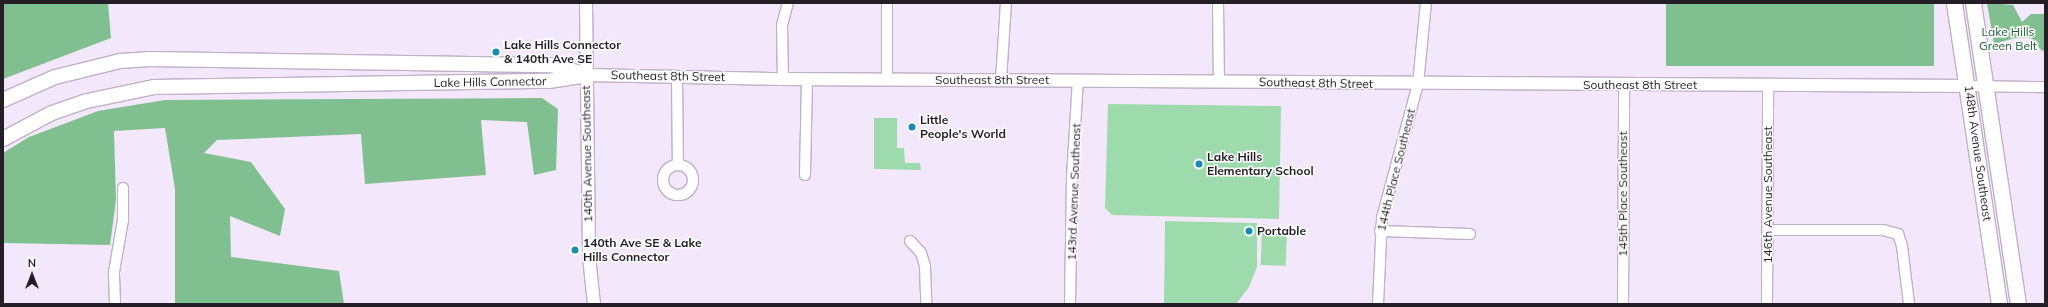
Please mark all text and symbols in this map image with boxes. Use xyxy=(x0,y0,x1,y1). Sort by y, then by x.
park label: Lake Hills Green Belt xyxy=(1979,25,2037,53)
place label: Lake Hills Connector & 140th Ave SE xyxy=(504,38,621,66)
marker: Lake Hills Connector & 140th Ave SE xyxy=(491,47,501,57)
street label: Southeast 8th Street xyxy=(611,68,725,84)
street label: Southeast 8th Street xyxy=(935,73,1049,87)
street label: Lake Hills Connector xyxy=(433,74,547,90)
street label: Southeast 8th Street xyxy=(1259,75,1373,91)
street label: Southeast 8th Street xyxy=(1583,78,1697,92)
street label: 148th Avenue Southeast xyxy=(1961,84,1995,222)
street label: 140th Avenue Southeast xyxy=(579,85,595,223)
street label: 144th Place Southeast xyxy=(1374,107,1418,233)
place label: Little People's World xyxy=(920,113,1006,141)
marker: Little People's World xyxy=(907,122,917,132)
street label: 143rd Avenue Southeast xyxy=(1064,123,1084,261)
street label: 146th Avenue Southeast xyxy=(1761,126,1775,264)
street label: 145th Place Southeast xyxy=(1616,131,1630,257)
place label: Lake Hills Elementary School xyxy=(1207,150,1314,178)
marker: Lake Hills Elementary School xyxy=(1194,159,1204,169)
place label: Portable xyxy=(1257,224,1306,238)
marker: Portable xyxy=(1244,226,1254,236)
place label: 140th Ave SE & Lake Hills Connector xyxy=(583,236,702,264)
marker: 140th Ave SE & Lake Hills Connector xyxy=(570,245,580,255)
north arrow xyxy=(12,255,52,295)
text: N xyxy=(28,256,36,270)

